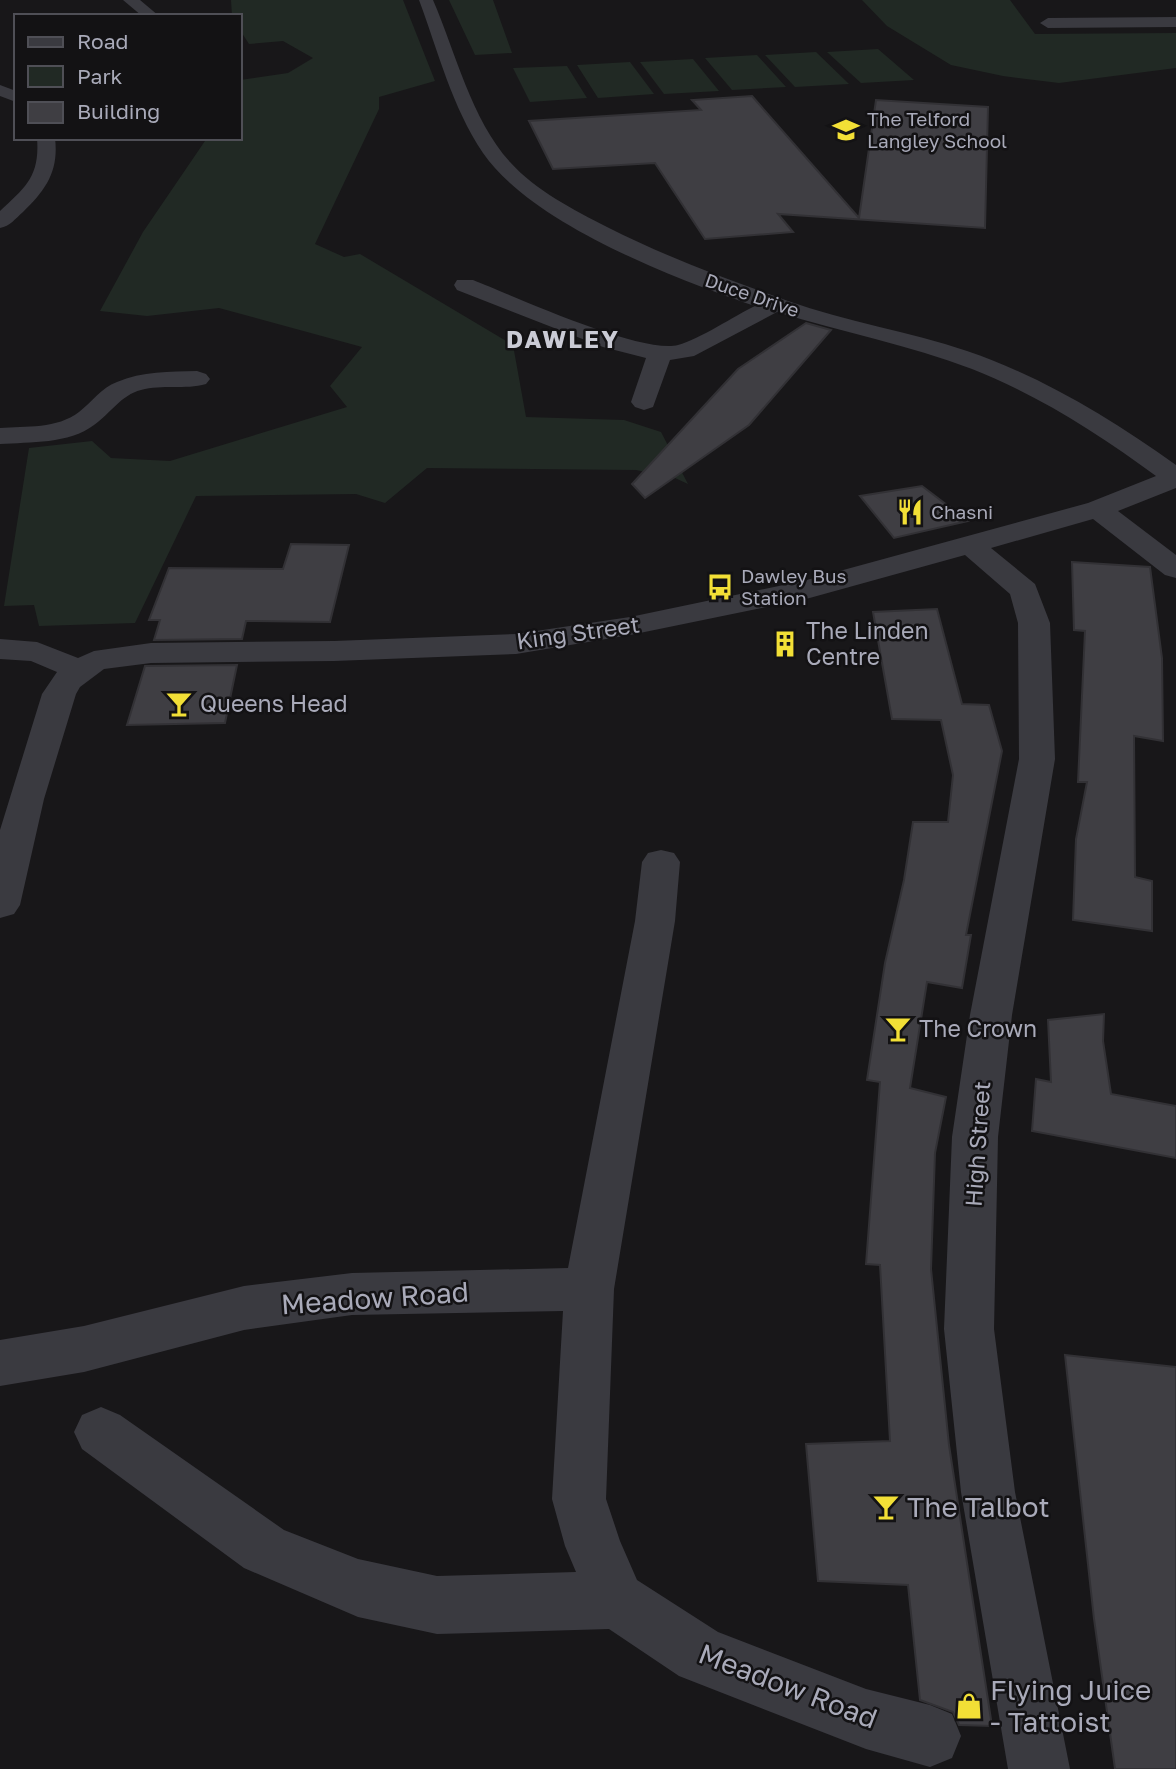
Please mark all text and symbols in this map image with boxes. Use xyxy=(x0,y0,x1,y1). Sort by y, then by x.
legend xyxy=(14,14,242,140)
text: Road xyxy=(77,28,128,54)
text: Park xyxy=(77,63,123,89)
text: Building xyxy=(77,98,160,124)
place label: The Telford Langley School xyxy=(867,107,1007,152)
school or university icon: The Telford Langley School xyxy=(831,115,861,145)
street label: Duce Drive xyxy=(702,268,802,321)
district label: DAWLEY xyxy=(506,324,620,353)
restaurant icon: Chasni xyxy=(895,497,925,527)
place label: Chasni xyxy=(931,500,993,523)
place label: Dawley Bus Station xyxy=(741,564,846,609)
bus stop icon: Dawley Bus Station xyxy=(705,572,735,602)
street label: King Street xyxy=(514,610,641,655)
place label: The Linden Centre xyxy=(806,616,929,670)
building icon: The Linden Centre xyxy=(770,629,800,659)
bar icon: Queens Head xyxy=(164,689,194,719)
place label: Queens Head xyxy=(200,689,348,717)
bar icon: The Crown xyxy=(883,1014,913,1044)
place label: The Crown xyxy=(919,1014,1037,1042)
street label: High Street xyxy=(959,1080,995,1208)
street label: Meadow Road xyxy=(280,1274,470,1321)
place label: The Talbot xyxy=(907,1490,1050,1523)
bar icon: The Talbot xyxy=(871,1492,901,1522)
street label: Meadow Road xyxy=(694,1636,882,1735)
place label: Flying Juice - Tattoist xyxy=(990,1673,1151,1738)
shop icon: Flying Juice - Tattoist xyxy=(954,1691,984,1721)

